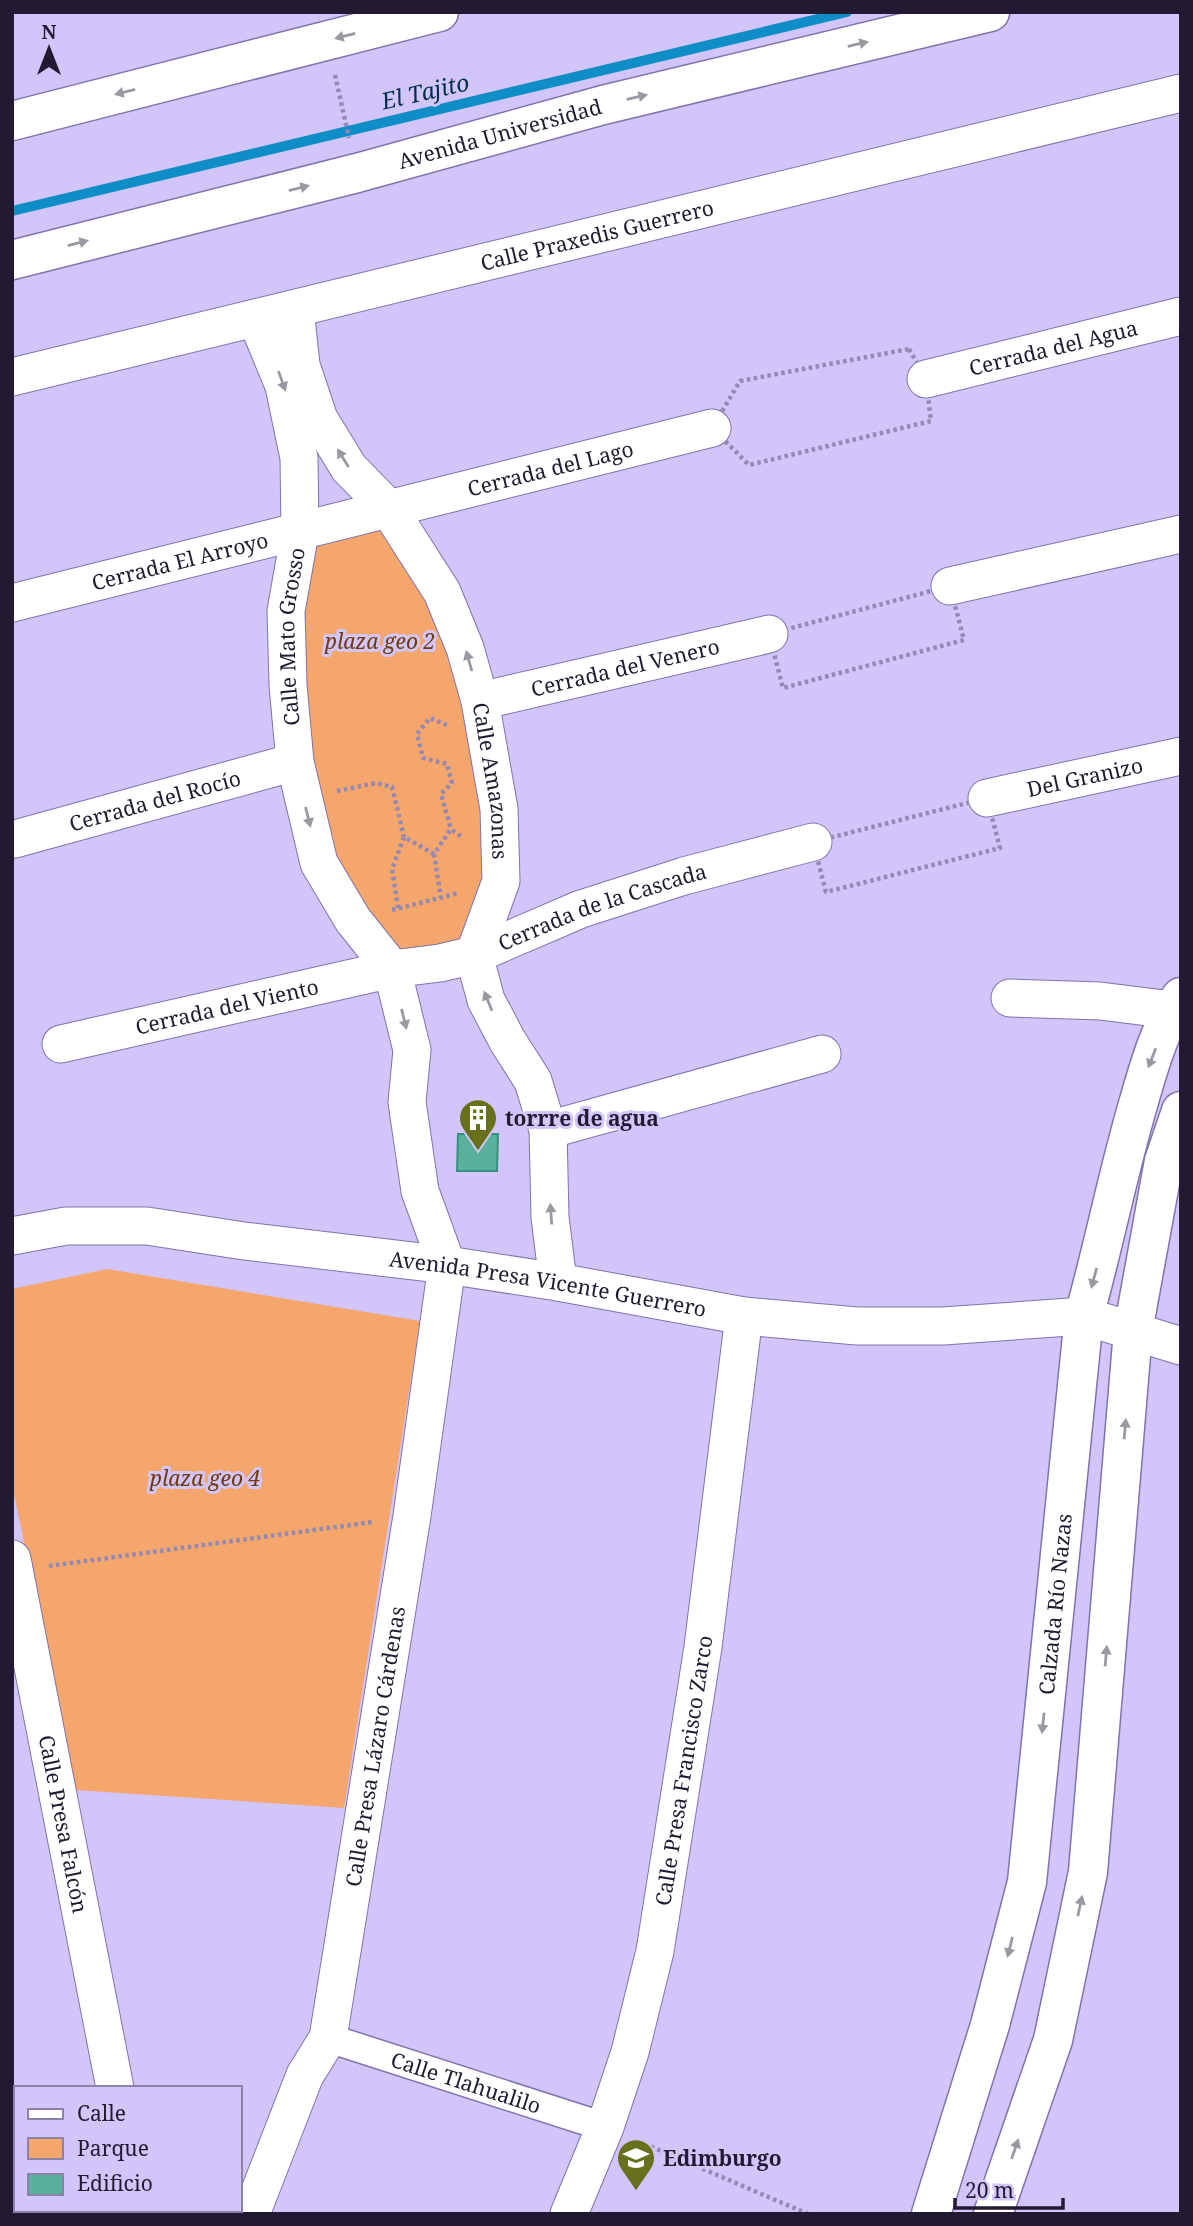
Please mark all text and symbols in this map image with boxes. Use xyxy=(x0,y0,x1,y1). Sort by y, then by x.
north arrow xyxy=(14,14,84,84)
text: N xyxy=(42,19,57,45)
one-way arrow xyxy=(334,31,356,42)
one-way arrow xyxy=(847,38,869,49)
water label: El Tajito xyxy=(377,65,472,117)
one-way arrow xyxy=(114,87,136,98)
one-way arrow xyxy=(626,91,648,102)
street label: Avenida Universidad xyxy=(395,92,605,175)
one-way arrow xyxy=(288,182,310,193)
street label: Calle Praxedis Guerrero xyxy=(477,193,716,277)
one-way arrow xyxy=(68,237,90,248)
street label: Cerrada del Agua xyxy=(966,313,1140,382)
one-way arrow xyxy=(277,371,288,392)
street label: Cerrada del Lago xyxy=(465,434,636,503)
one-way arrow xyxy=(337,448,350,468)
street label: Cerrada El Arroyo xyxy=(89,526,271,597)
street label: Calle Mato Grosso xyxy=(272,545,311,727)
park label: plaza geo 2 xyxy=(324,627,435,655)
street label: Cerrada del Venero xyxy=(528,632,722,703)
one-way arrow xyxy=(463,651,473,672)
street label: Calle Amazonas xyxy=(466,700,514,860)
street label: Del Granizo xyxy=(1024,751,1145,803)
street label: Cerrada del Rocío xyxy=(66,764,244,837)
one-way arrow xyxy=(303,807,314,829)
street label: Cerrada de la Cascada xyxy=(493,857,710,957)
street label: Cerrada del Viento xyxy=(133,972,321,1041)
one-way arrow xyxy=(482,991,493,1012)
one-way arrow xyxy=(399,1008,410,1030)
one-way arrow xyxy=(1147,1048,1158,1069)
building icon: torrre de agua xyxy=(457,1097,499,1152)
place label: torrre de agua xyxy=(505,1104,659,1132)
one-way arrow xyxy=(545,1203,556,1225)
street label: Avenida Presa Vicente Guerrero xyxy=(388,1244,709,1323)
one-way arrow xyxy=(1089,1268,1099,1289)
one-way arrow xyxy=(1120,1418,1131,1440)
park label: plaza geo 4 xyxy=(149,1464,260,1492)
street label: Calzada Río Nazas xyxy=(1032,1512,1078,1696)
street label: Calle Presa Lázaro Cárdenas xyxy=(339,1604,411,1889)
street label: Calle Presa Francisco Zarco xyxy=(648,1634,718,1908)
one-way arrow xyxy=(1101,1645,1112,1667)
one-way arrow xyxy=(1037,1712,1048,1734)
street label: Calle Presa Falcón xyxy=(33,1733,95,1916)
one-way arrow xyxy=(1075,1895,1086,1917)
one-way arrow xyxy=(1004,1936,1015,1958)
street label: Calle Tlahualilo xyxy=(387,2045,545,2120)
legend xyxy=(14,2086,242,2212)
text: Calle xyxy=(77,2099,126,2127)
text: Parque xyxy=(77,2134,149,2162)
school or university icon: Edimburgo xyxy=(615,2137,657,2192)
one-way arrow xyxy=(1010,2139,1021,2160)
place label: Edimburgo xyxy=(663,2144,782,2172)
scale bar xyxy=(955,2166,1064,2210)
text: Edificio xyxy=(77,2169,153,2197)
text: 20 m xyxy=(965,2176,1014,2204)

